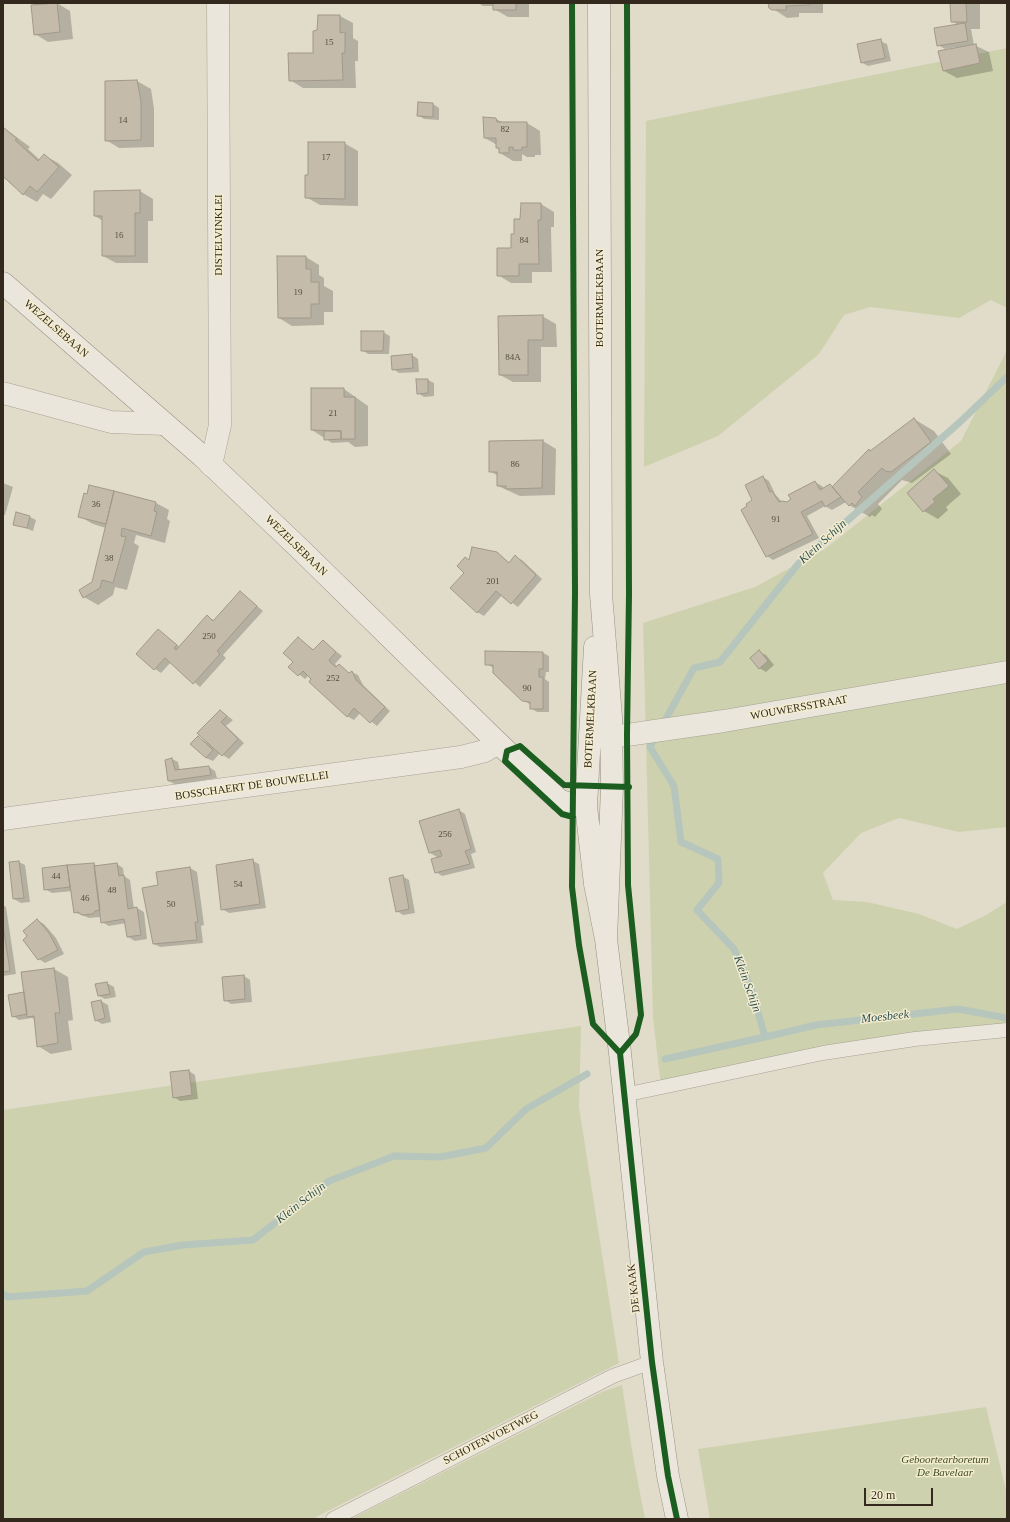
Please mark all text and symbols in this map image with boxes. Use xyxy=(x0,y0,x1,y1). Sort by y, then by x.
house number: 15 xyxy=(324,38,334,48)
house number: 14 xyxy=(118,116,128,126)
house number: 82 xyxy=(500,125,510,135)
house number: 17 xyxy=(322,153,330,163)
street label: DISTELVINKLEI xyxy=(212,194,226,276)
house number: 16 xyxy=(114,231,124,241)
house number: 84 xyxy=(520,236,528,246)
street label: BOTERMELKBAAN xyxy=(593,249,607,347)
house number: 19 xyxy=(294,288,302,298)
street label: WEZELSEBAAN xyxy=(21,297,91,361)
house number: 84A xyxy=(505,353,521,363)
house number: 21 xyxy=(328,409,338,419)
house number: 86 xyxy=(510,460,520,470)
house number: 36 xyxy=(92,500,100,510)
street label: WEZELSEBAAN xyxy=(262,513,330,579)
house number: 91 xyxy=(772,515,780,525)
water label: Klein Schijn xyxy=(796,517,850,567)
house number: 38 xyxy=(104,554,114,564)
house number: 201 xyxy=(486,577,500,587)
house number: 250 xyxy=(202,632,216,642)
street label: BOTERMELKBAAN xyxy=(582,670,600,768)
house number: 252 xyxy=(326,674,340,684)
house number: 90 xyxy=(522,684,532,694)
street label: WOUWERSSTRAAT xyxy=(749,693,849,723)
street label: BOSSCHAERT DE BOUWELLEI xyxy=(174,769,330,803)
house number: 256 xyxy=(438,830,452,840)
house number: 44 xyxy=(52,872,60,882)
house number: 54 xyxy=(234,880,242,890)
house number: 48 xyxy=(108,886,116,896)
house number: 46 xyxy=(80,894,90,904)
house number: 50 xyxy=(166,900,176,910)
water label: Klein Schijn xyxy=(730,954,764,1014)
water label: Moesbeek xyxy=(860,1007,910,1027)
water label: Klein Schijn xyxy=(273,1179,329,1227)
street label: DE KAAK xyxy=(625,1263,643,1313)
street label: SCHOTENVOETWEG xyxy=(441,1408,541,1468)
park label: Geboortearboretum De Bavelaar xyxy=(901,1453,989,1479)
scale bar xyxy=(866,1480,935,1506)
text: 20 m xyxy=(871,1488,895,1502)

